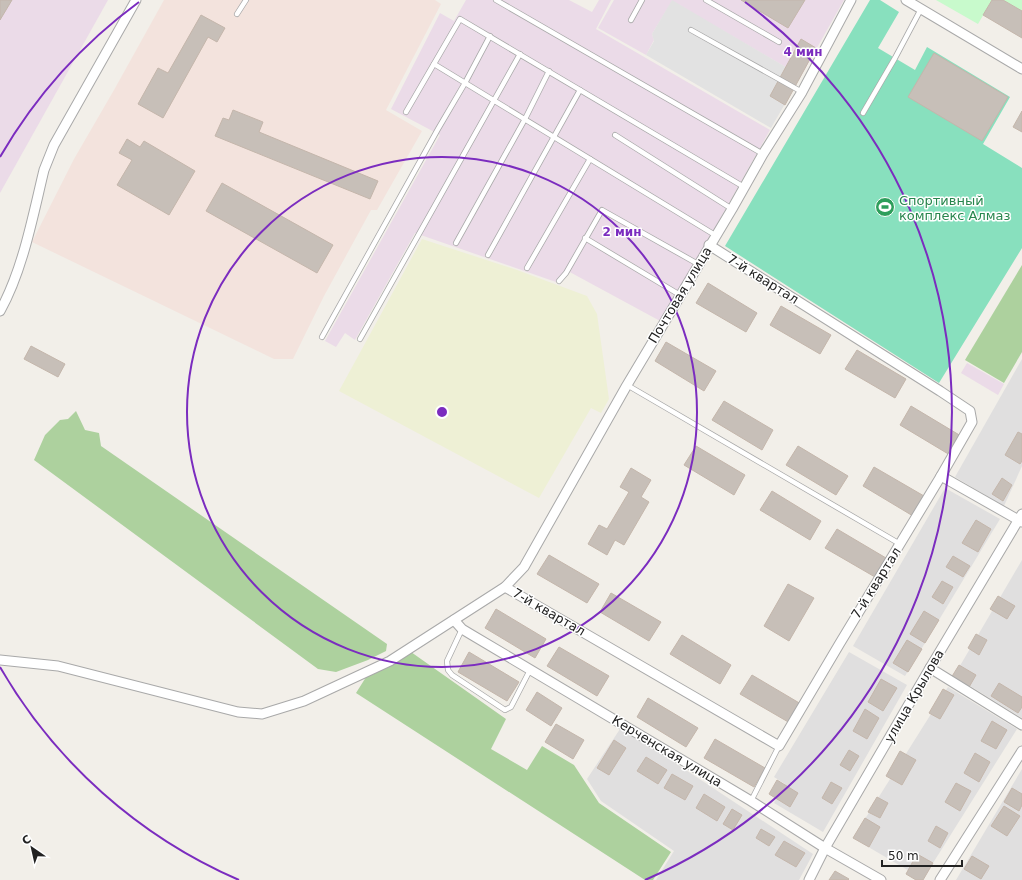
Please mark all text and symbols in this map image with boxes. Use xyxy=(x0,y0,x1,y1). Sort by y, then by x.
text: 4 мин xyxy=(783,45,823,59)
place label: Спортивный комплекс Алмаз xyxy=(899,193,1011,223)
sports icon: Спортивный комплекс Алмаз xyxy=(874,196,896,218)
text: 2 мин xyxy=(602,225,642,239)
street label: Почтовая улица xyxy=(645,244,715,346)
street label: 7-й квартал xyxy=(725,251,801,307)
centre of rings xyxy=(435,405,449,419)
street label: 7-й квартал xyxy=(848,545,904,621)
street label: 7-й квартал xyxy=(510,585,588,639)
street label: улица Крылова xyxy=(881,647,947,745)
street label: Керченская улица xyxy=(609,712,725,790)
north arrow xyxy=(12,828,52,868)
text: С xyxy=(20,832,34,848)
scale bar xyxy=(882,842,962,868)
text: 50 m xyxy=(888,849,919,863)

